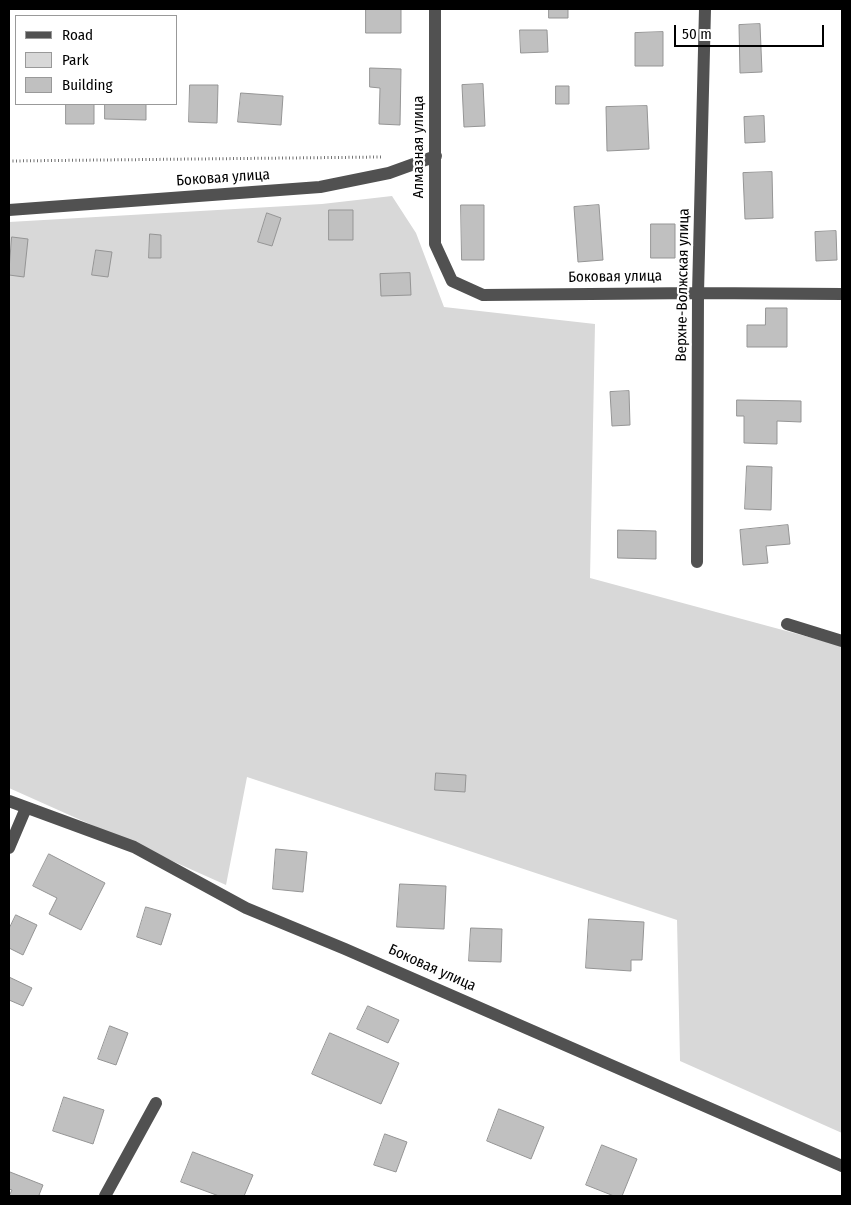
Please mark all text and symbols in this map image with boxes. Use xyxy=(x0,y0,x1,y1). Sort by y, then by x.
legend xyxy=(15,15,178,105)
scale bar xyxy=(676,15,826,47)
text: 50 m xyxy=(682,25,712,43)
text: Road xyxy=(62,26,93,44)
text: Park xyxy=(62,51,89,69)
text: Building xyxy=(62,76,113,94)
street label: Алмазная улица xyxy=(410,96,428,198)
street label: Боковая улица xyxy=(176,166,270,190)
street label: Верхне-Волжская улица xyxy=(673,208,693,362)
street label: Боковая улица xyxy=(568,267,662,287)
street label: Боковая улица xyxy=(385,941,479,995)

